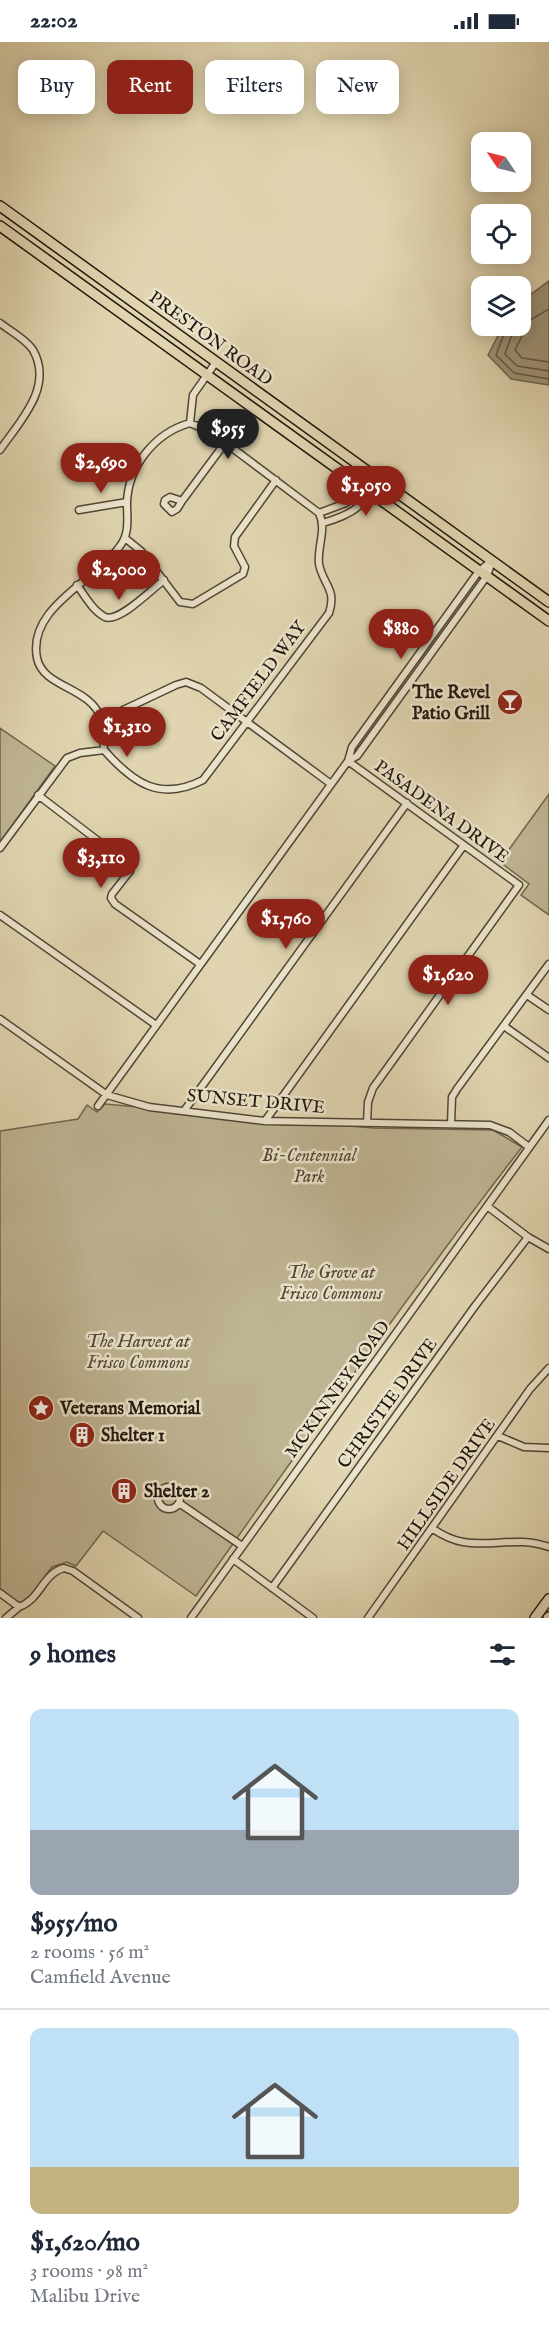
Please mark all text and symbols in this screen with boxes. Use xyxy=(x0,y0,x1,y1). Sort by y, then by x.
text: 22:02 xyxy=(30,7,78,35)
chip: Buy xyxy=(18,60,95,114)
chip: Rent xyxy=(107,60,193,114)
chip: Filters xyxy=(205,60,304,114)
chip: New xyxy=(316,60,399,114)
north arrow xyxy=(471,132,531,192)
map controls xyxy=(471,132,531,336)
button: locate xyxy=(471,204,531,264)
button: layers xyxy=(471,276,531,336)
street label: PRESTON ROAD xyxy=(144,287,277,392)
pin: $955 xyxy=(192,409,264,460)
text: $955 xyxy=(211,416,245,441)
pin: $2,690 xyxy=(52,443,150,494)
text: $2,690 xyxy=(75,450,127,475)
pin: $1,050 xyxy=(317,466,415,517)
text: $1,050 xyxy=(341,473,391,498)
pin: $2,000 xyxy=(70,550,168,601)
text: $2,000 xyxy=(91,557,147,582)
pin: $880 xyxy=(365,609,437,660)
street label: CAMFIELD WAY xyxy=(206,616,313,747)
text: $880 xyxy=(383,616,419,641)
place label: The Revel Patio Grill xyxy=(411,682,491,726)
bar icon: The Revel Patio Grill xyxy=(495,687,525,717)
pin: $1,310 xyxy=(78,707,176,758)
text: $1,310 xyxy=(103,714,151,739)
street label: PASADENA DRIVE xyxy=(369,756,513,869)
pin: $3,110 xyxy=(52,838,150,889)
text: $3,110 xyxy=(77,845,125,870)
pin: $1,760 xyxy=(237,899,335,950)
text: $1,760 xyxy=(261,906,311,931)
pin: $1,620 xyxy=(399,955,497,1006)
text: $1,620 xyxy=(422,962,474,987)
street label: SUNSET DRIVE xyxy=(186,1085,326,1120)
park label: Bi-Centennial Park xyxy=(262,1145,358,1189)
park label: The Grove at Frisco Commons xyxy=(280,1262,383,1306)
street label: MCKINNEY ROAD xyxy=(281,1317,396,1463)
park label: The Harvest at Frisco Commons xyxy=(86,1331,191,1375)
street label: CHRISTIE DRIVE xyxy=(333,1334,443,1474)
place icon: Veterans Memorial xyxy=(26,1393,56,1423)
place label: Veterans Memorial xyxy=(59,1398,202,1421)
street label: HILLSIDE DRIVE xyxy=(393,1414,501,1555)
building icon: Shelter 1 xyxy=(67,1420,97,1450)
place label: Shelter 1 xyxy=(101,1425,165,1448)
building icon: Shelter 2 xyxy=(109,1476,139,1506)
place label: Shelter 2 xyxy=(144,1481,210,1504)
text: 9 homes xyxy=(30,1638,116,1671)
icon: filters xyxy=(486,1638,519,1671)
icon: home xyxy=(221,1748,329,1856)
text: $955/mo xyxy=(30,1907,117,1940)
text: 2 rooms · 56 m² xyxy=(30,1940,149,1965)
text: Camfield Avenue xyxy=(30,1965,171,1990)
icon: home xyxy=(221,2067,329,2175)
text: $1,620/mo xyxy=(30,2226,140,2259)
text: 3 rooms · 98 m² xyxy=(30,2259,148,2284)
text: Malibu Drive xyxy=(30,2284,140,2309)

